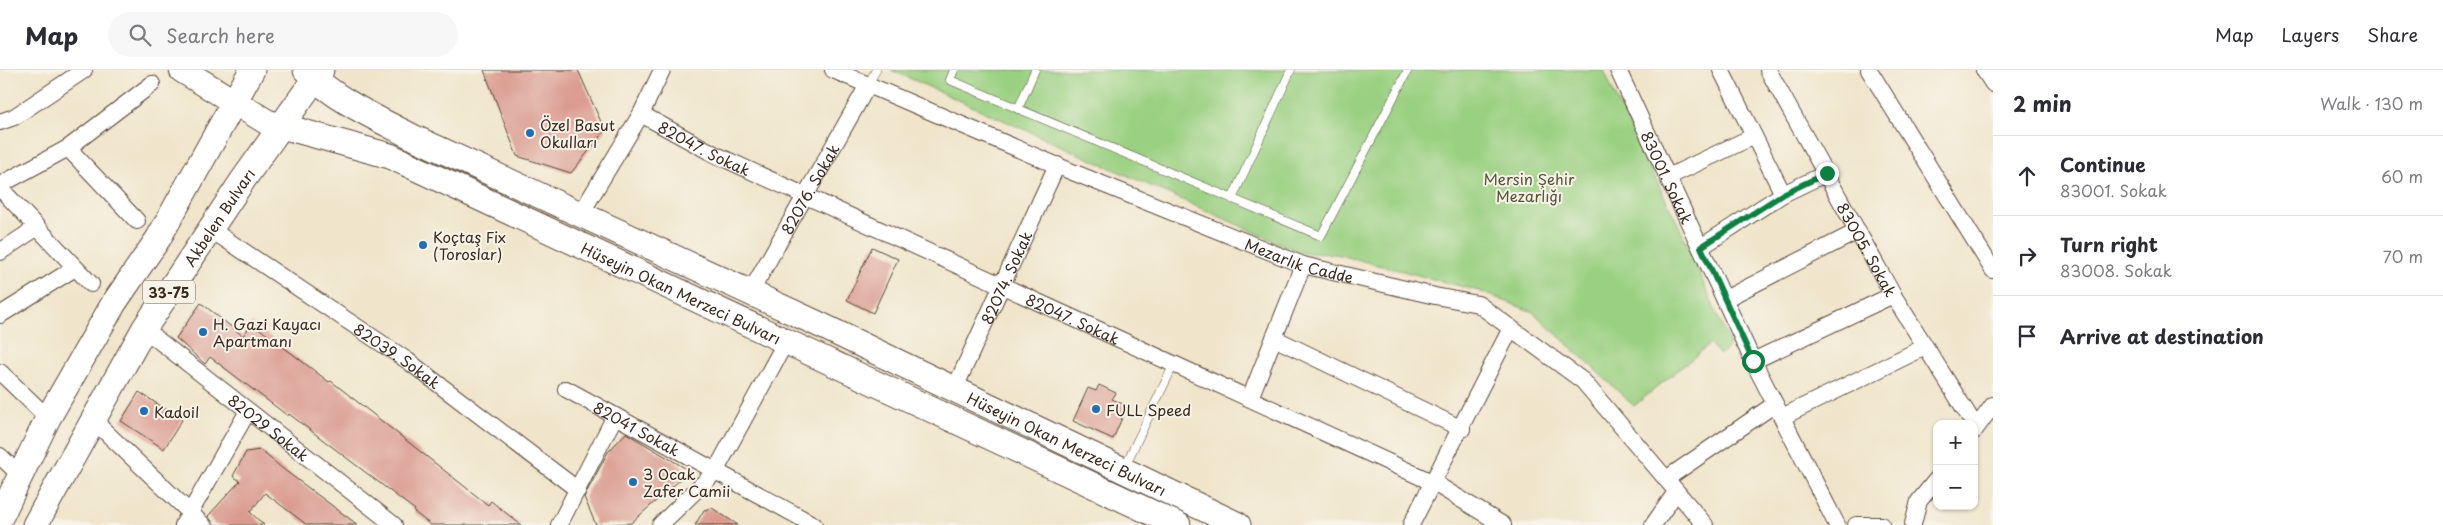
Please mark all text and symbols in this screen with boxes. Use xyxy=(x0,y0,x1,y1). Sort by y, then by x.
search box xyxy=(108,12,458,57)
text: Map xyxy=(25,17,78,53)
icon: search xyxy=(126,21,154,49)
text: Search here xyxy=(166,21,275,49)
text: Map xyxy=(2215,21,2254,48)
text: Layers xyxy=(2282,21,2339,48)
text: Share xyxy=(2367,21,2418,48)
text: 2 min xyxy=(2013,87,2072,119)
text: Walk · 130 m xyxy=(2320,91,2423,115)
place label: Özel Basut Okulları xyxy=(540,113,615,153)
street label: 82047. Sokak xyxy=(654,114,755,181)
marker: Özel Basut Okulları xyxy=(524,127,536,139)
street label: 83001. Sokak xyxy=(1636,127,1699,228)
street label: 82076. Sokak xyxy=(774,139,844,238)
text: Continue xyxy=(2060,150,2146,178)
route end xyxy=(1816,162,1839,185)
icon: ahead xyxy=(2013,162,2041,190)
street label: Akbelen Bulvarı xyxy=(178,163,260,270)
text: 60 m xyxy=(2381,164,2423,188)
park label: Mersin Şehir Mezarlığı xyxy=(1483,167,1575,207)
text: 83001. Sokak xyxy=(2060,178,2167,202)
street label: 83005. Sokak xyxy=(1832,198,1903,301)
place label: Koçtaş Fix (Toroslar) xyxy=(433,225,506,265)
street label: 82074. Sokak xyxy=(974,226,1037,328)
text: Turn right xyxy=(2060,230,2158,258)
street label: Mezarlık Cadde xyxy=(1242,231,1356,288)
street label: Hüseyin Okan Merzeci Bulvarı xyxy=(578,236,785,349)
marker: Koçtaş Fix (Toroslar) xyxy=(417,239,429,251)
icon: right xyxy=(2013,242,2041,270)
text: 70 m xyxy=(2383,244,2423,268)
text: 83008. Sokak xyxy=(2060,258,2172,282)
road number: 33-75 xyxy=(143,280,195,303)
street label: 82047. Sokak xyxy=(1022,287,1124,350)
place label: H. Gazi Kayacı Apartmanı xyxy=(213,312,321,352)
street label: 82039. Sokak xyxy=(350,317,446,394)
icon: arrive xyxy=(2013,322,2041,350)
text: Arrive at destination xyxy=(2060,322,2264,350)
marker: H. Gazi Kayacı Apartmanı xyxy=(197,326,209,338)
route start xyxy=(1742,350,1765,373)
street label: Hüseyin Okan Merzeci Bulvarı xyxy=(964,386,1170,501)
street label: 82029 Sokak xyxy=(224,388,315,466)
street label: 82041 Sokak xyxy=(589,395,685,461)
place label: FULL Speed xyxy=(1106,398,1191,421)
place label: Kadoil xyxy=(154,400,199,423)
marker: FULL Speed xyxy=(1090,403,1102,415)
marker: Kadoil xyxy=(138,405,150,417)
map controls xyxy=(1933,420,1978,510)
button: + xyxy=(1933,420,1978,465)
place label: 3 Ocak Zafer Camii xyxy=(643,462,730,502)
button: − xyxy=(1933,465,1978,510)
marker: 3 Ocak Zafer Camii xyxy=(627,476,639,488)

